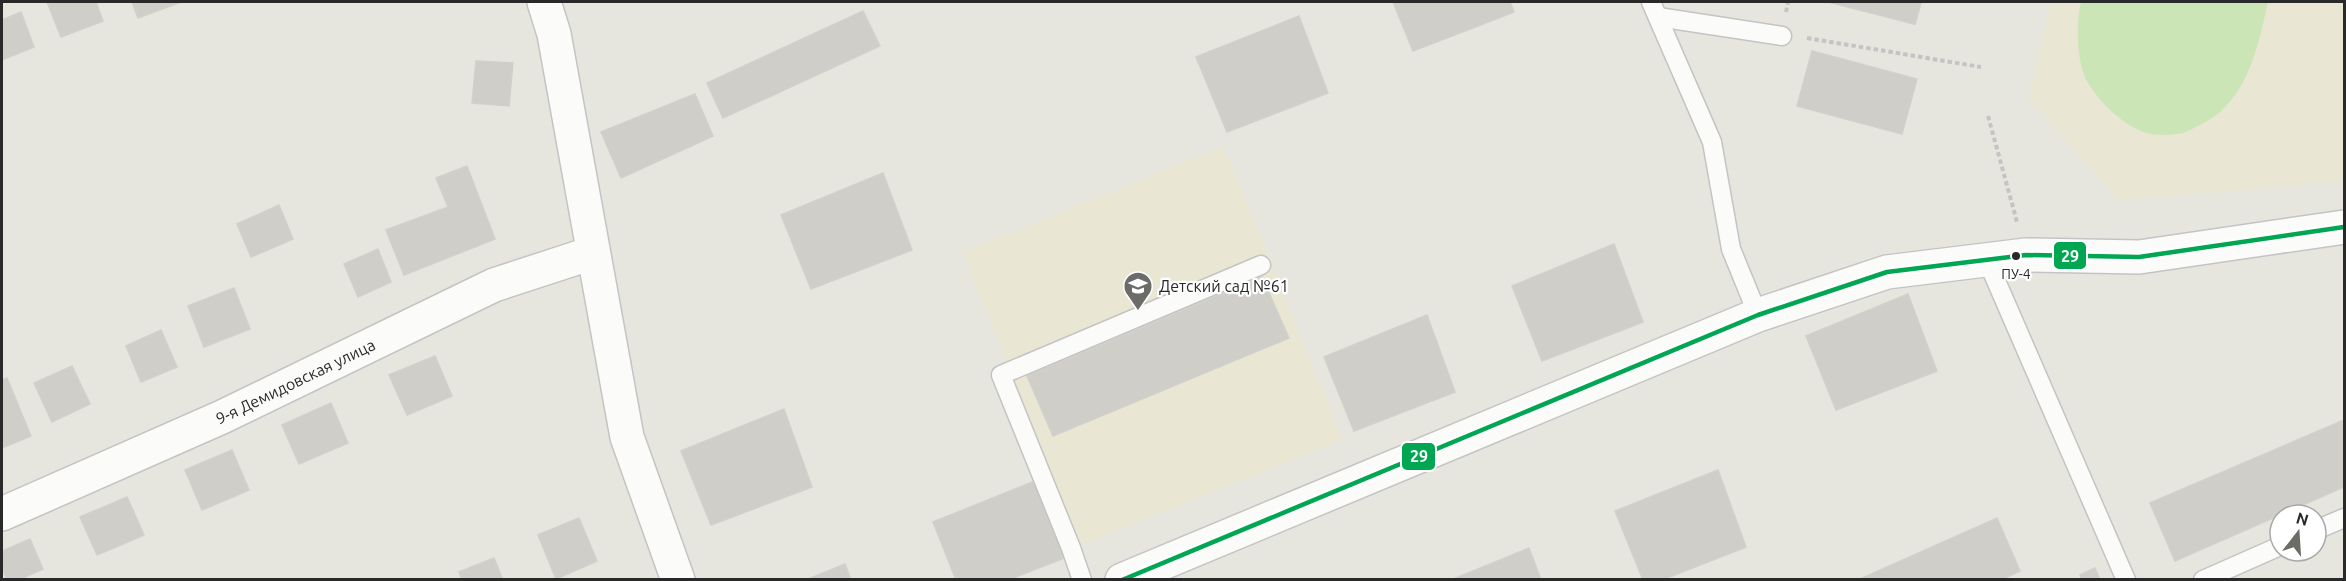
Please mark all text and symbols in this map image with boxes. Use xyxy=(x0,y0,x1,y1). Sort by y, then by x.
line badge: 29 xyxy=(2053,241,2087,270)
text: 29 xyxy=(2061,247,2079,265)
marker: ПУ-4 xyxy=(2010,250,2022,262)
place label: ПУ-4 xyxy=(2001,266,2031,282)
school or university icon: Детский сад №61 xyxy=(1122,270,1154,312)
place label: Детский сад №61 xyxy=(1159,277,1289,295)
street label: 9-я Демидовская улица xyxy=(213,335,378,428)
line badge: 29 xyxy=(1401,442,1436,471)
text: 29 xyxy=(1410,447,1428,465)
north arrow xyxy=(2268,503,2328,563)
text: N xyxy=(2294,508,2311,529)

